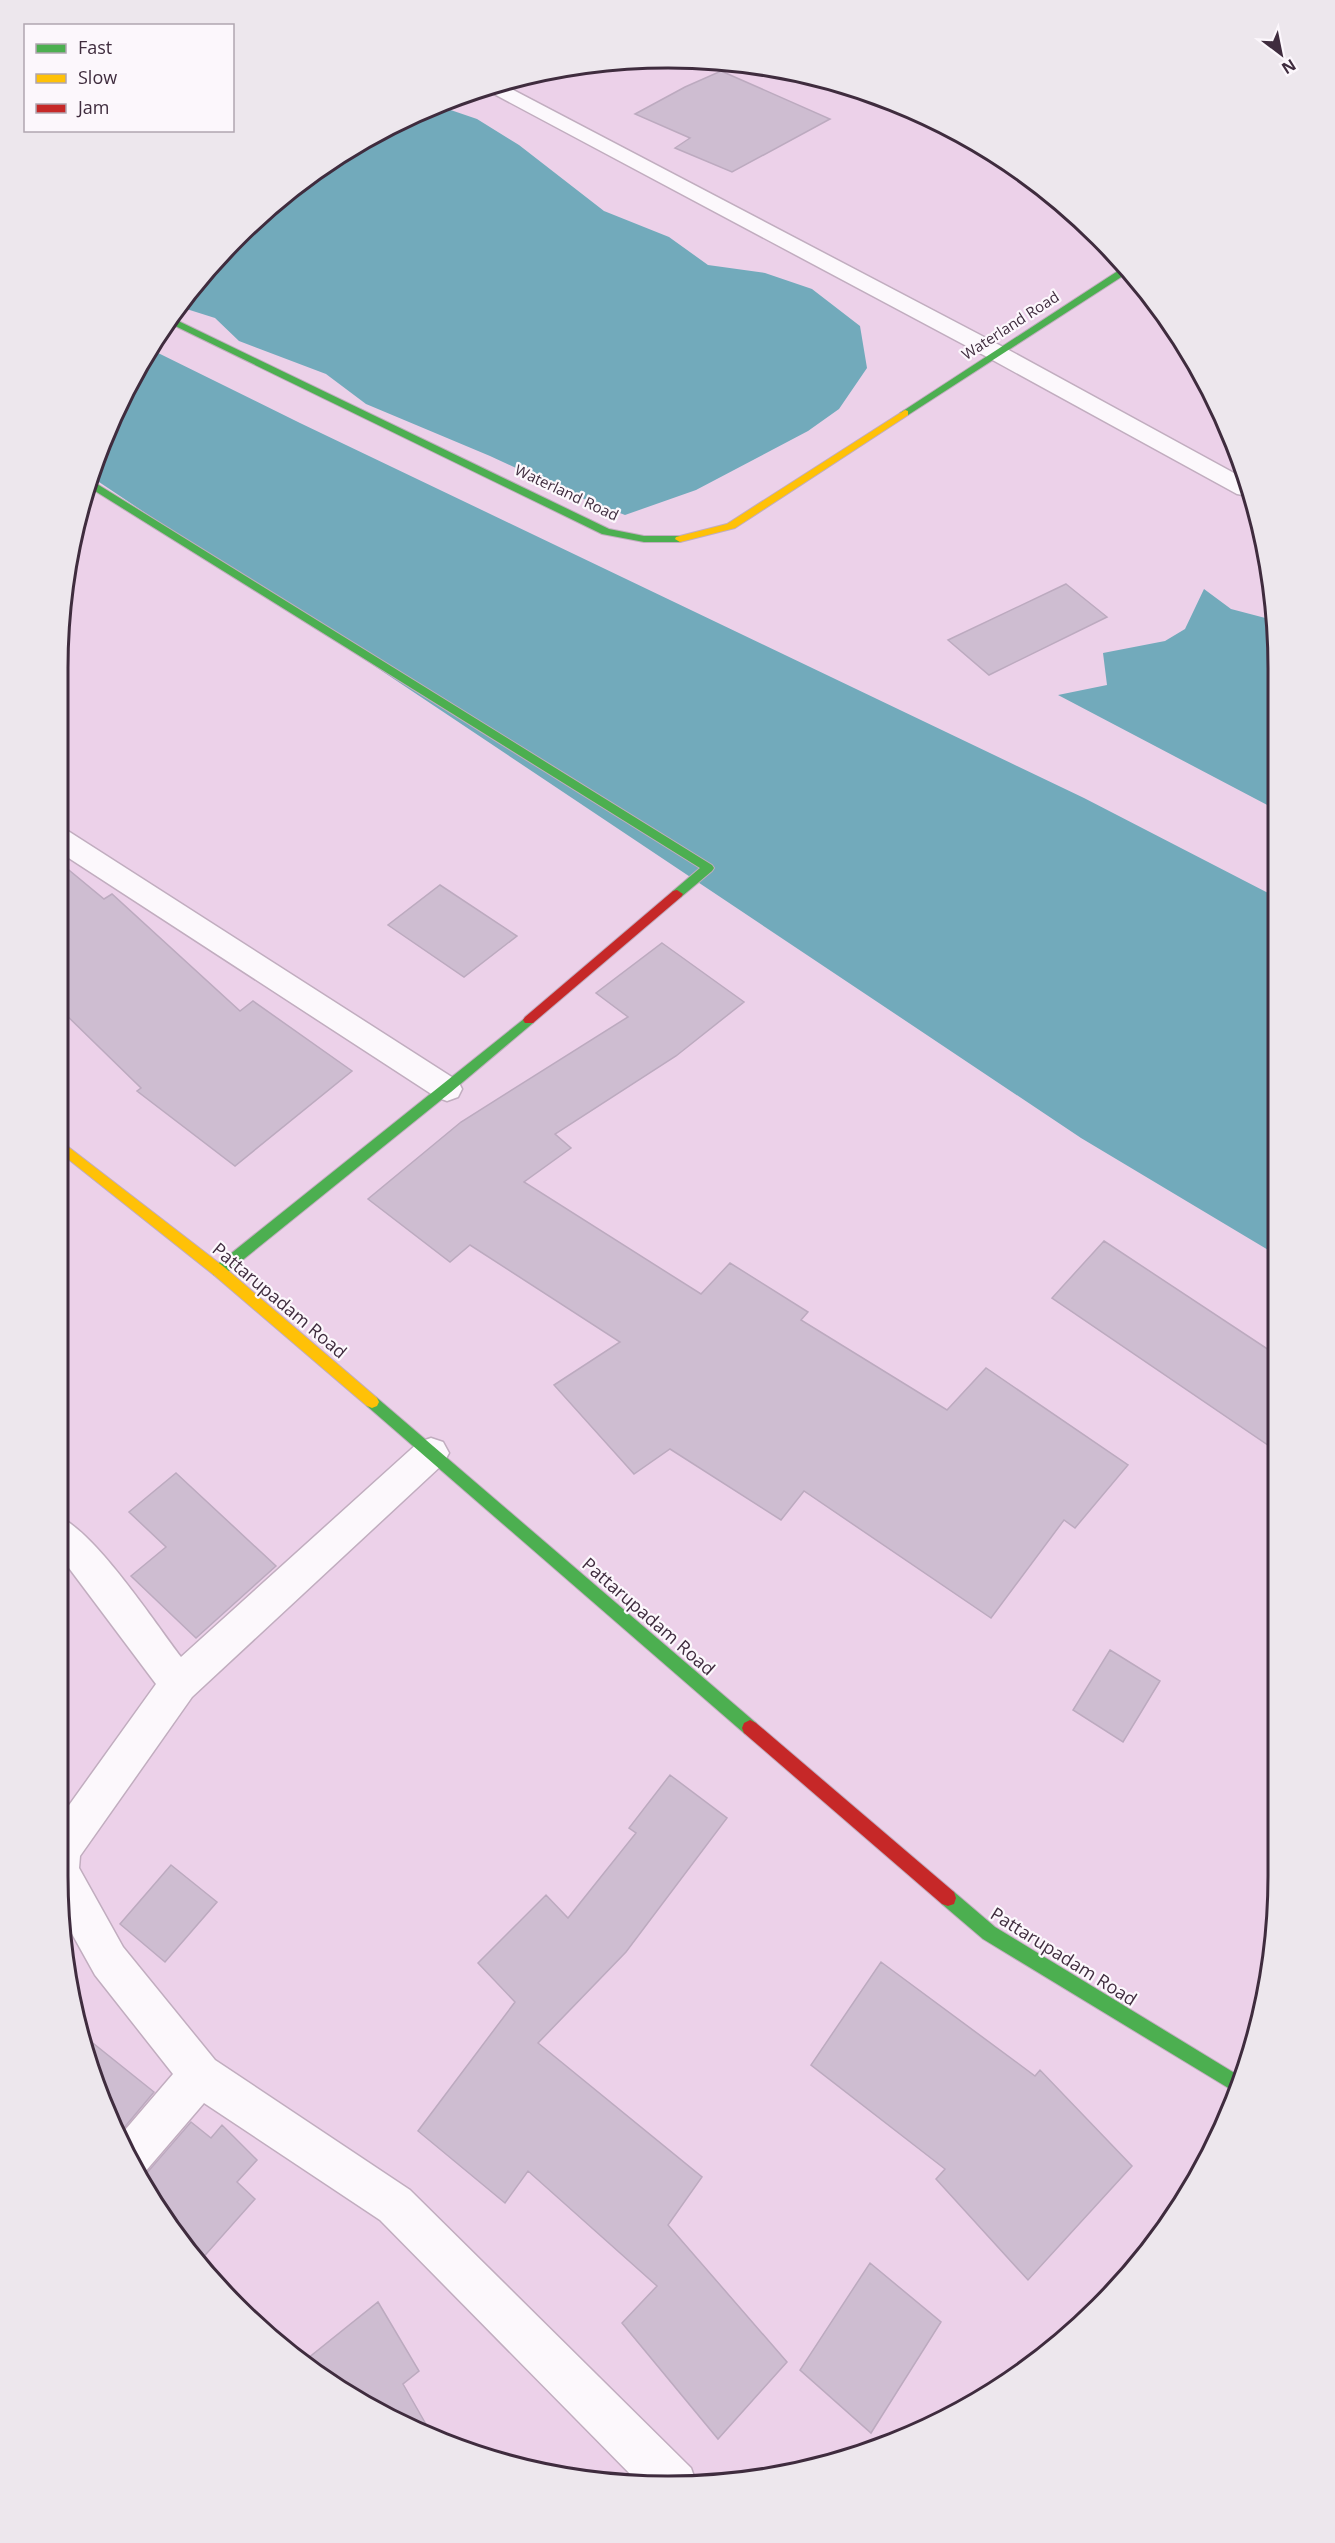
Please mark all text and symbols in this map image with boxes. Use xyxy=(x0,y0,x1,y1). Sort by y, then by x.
legend xyxy=(24,24,234,132)
north arrow xyxy=(1251,24,1311,84)
text: Fast xyxy=(78,35,112,59)
text: N xyxy=(1278,54,1300,79)
text: Slow xyxy=(78,65,117,89)
text: Jam xyxy=(76,95,110,119)
street label: Waterland Road xyxy=(957,286,1063,364)
street label: Waterland Road xyxy=(512,459,622,525)
street label: Pattarupadam Road xyxy=(208,1237,352,1363)
street label: Pattarupadam Road xyxy=(578,1552,720,1680)
street label: Pattarupadam Road xyxy=(986,1901,1142,2011)

